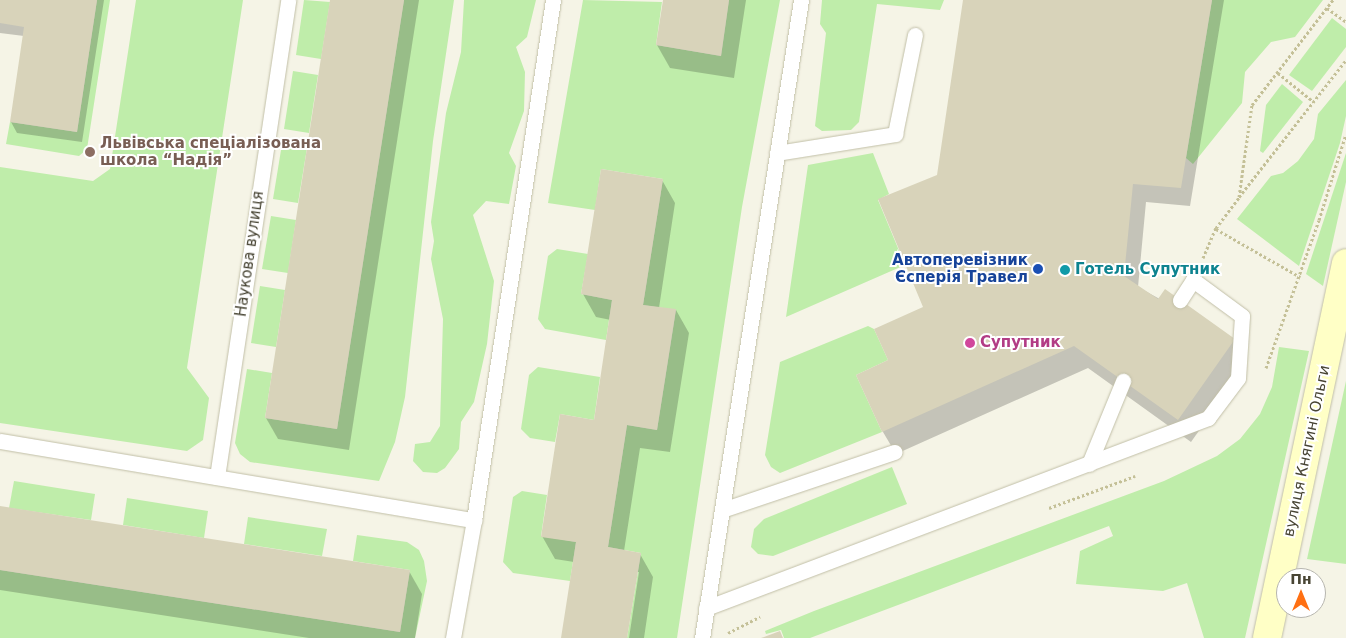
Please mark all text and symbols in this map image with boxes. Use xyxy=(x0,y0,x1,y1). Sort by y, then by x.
place label: Львівська спеціалізована школа “Надія” xyxy=(100,134,321,169)
marker: Львівська спеціалізована школа “Надія” xyxy=(84,146,96,158)
street label: Наукова вулиця xyxy=(232,190,268,318)
place label: Автоперевізник Єсперія Травел xyxy=(892,251,1028,286)
place label: Готель Супутник xyxy=(1075,261,1220,279)
marker: Автоперевізник Єсперія Травел xyxy=(1032,263,1044,275)
marker: Готель Супутник xyxy=(1059,264,1071,276)
place label: Супутник xyxy=(980,334,1061,352)
marker: Супутник xyxy=(964,337,976,349)
street label: вулиця Княгині Ольги xyxy=(1280,364,1334,538)
north arrow xyxy=(1276,568,1326,618)
text: Пн xyxy=(1290,571,1312,587)

